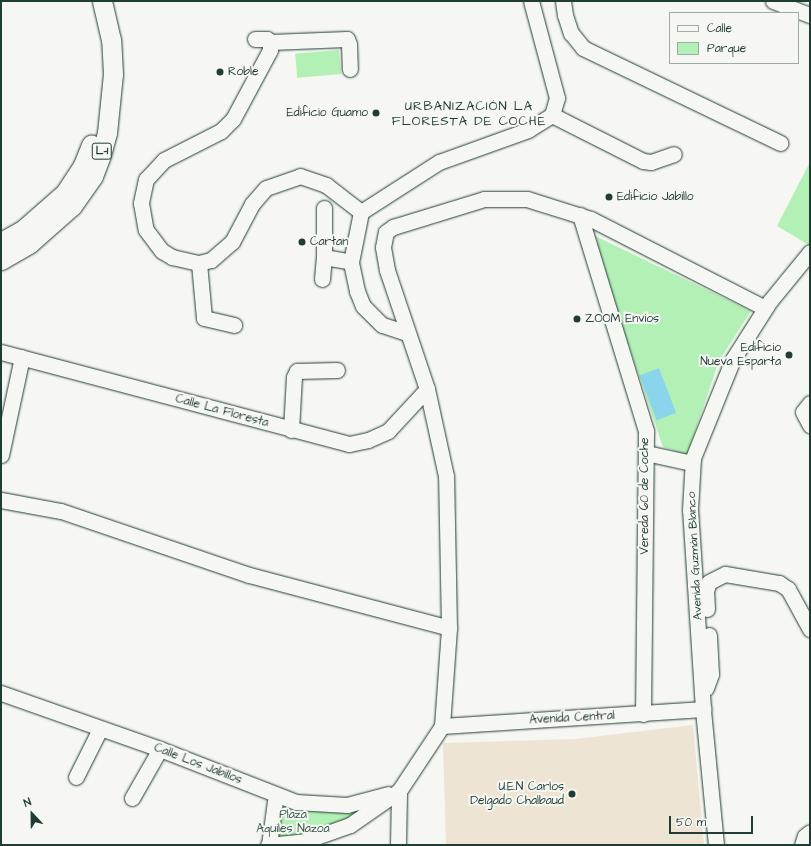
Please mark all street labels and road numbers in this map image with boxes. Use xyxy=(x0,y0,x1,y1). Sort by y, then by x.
road number: L-1 xyxy=(91,142,113,160)
street label: Calle La Floresta xyxy=(174,392,270,430)
street label: Vereda 60 de Coche xyxy=(638,438,652,554)
street label: Avenida Guzmán Blanco xyxy=(684,491,706,621)
street label: Avenida Central xyxy=(529,709,615,727)
street label: Calle Los Jabillos xyxy=(152,741,244,787)

